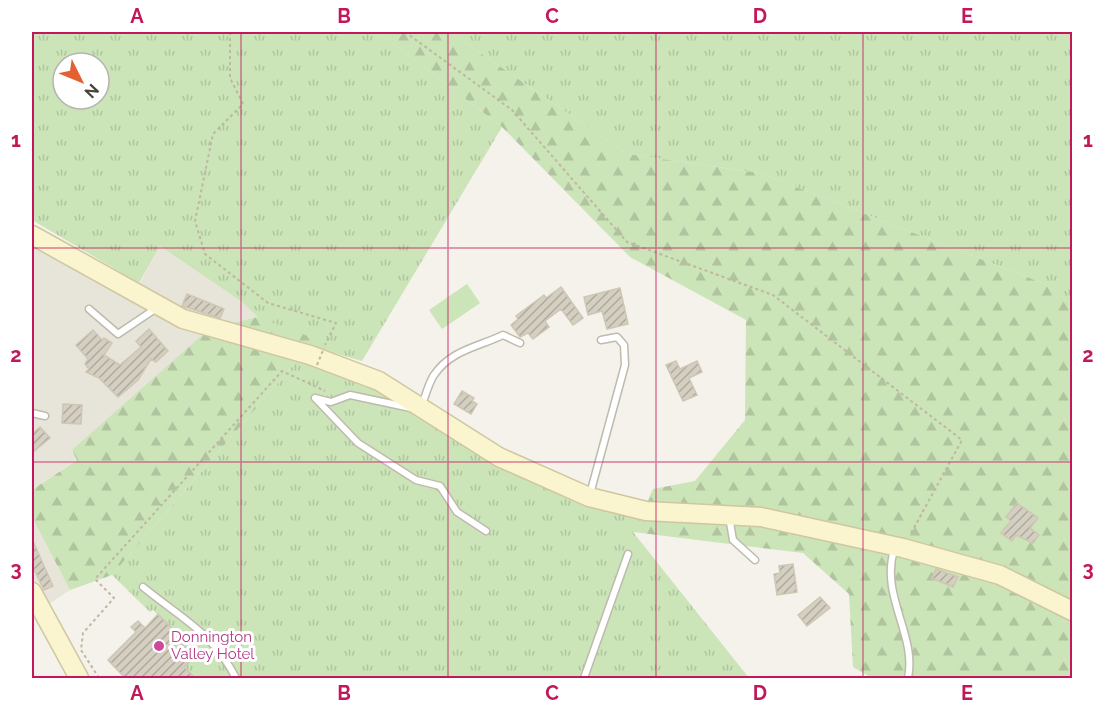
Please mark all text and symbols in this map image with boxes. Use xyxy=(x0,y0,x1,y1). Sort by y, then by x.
text: A xyxy=(130,4,144,28)
text: B xyxy=(337,4,351,28)
text: C xyxy=(545,4,559,28)
text: D xyxy=(753,4,767,28)
text: E xyxy=(961,4,973,28)
north arrow xyxy=(51,51,111,111)
text: N xyxy=(80,80,103,102)
text: 1 xyxy=(11,128,21,152)
text: 1 xyxy=(1083,128,1093,152)
text: 2 xyxy=(10,343,22,367)
text: 2 xyxy=(1082,343,1094,367)
text: 3 xyxy=(10,557,22,581)
text: 3 xyxy=(1082,557,1094,581)
place label: Donnington Valley Hotel xyxy=(171,628,255,663)
marker: Donnington Valley Hotel xyxy=(152,639,166,653)
text: A xyxy=(130,681,144,705)
text: B xyxy=(337,681,351,705)
text: C xyxy=(545,681,559,705)
text: D xyxy=(753,681,767,705)
text: E xyxy=(961,681,973,705)

